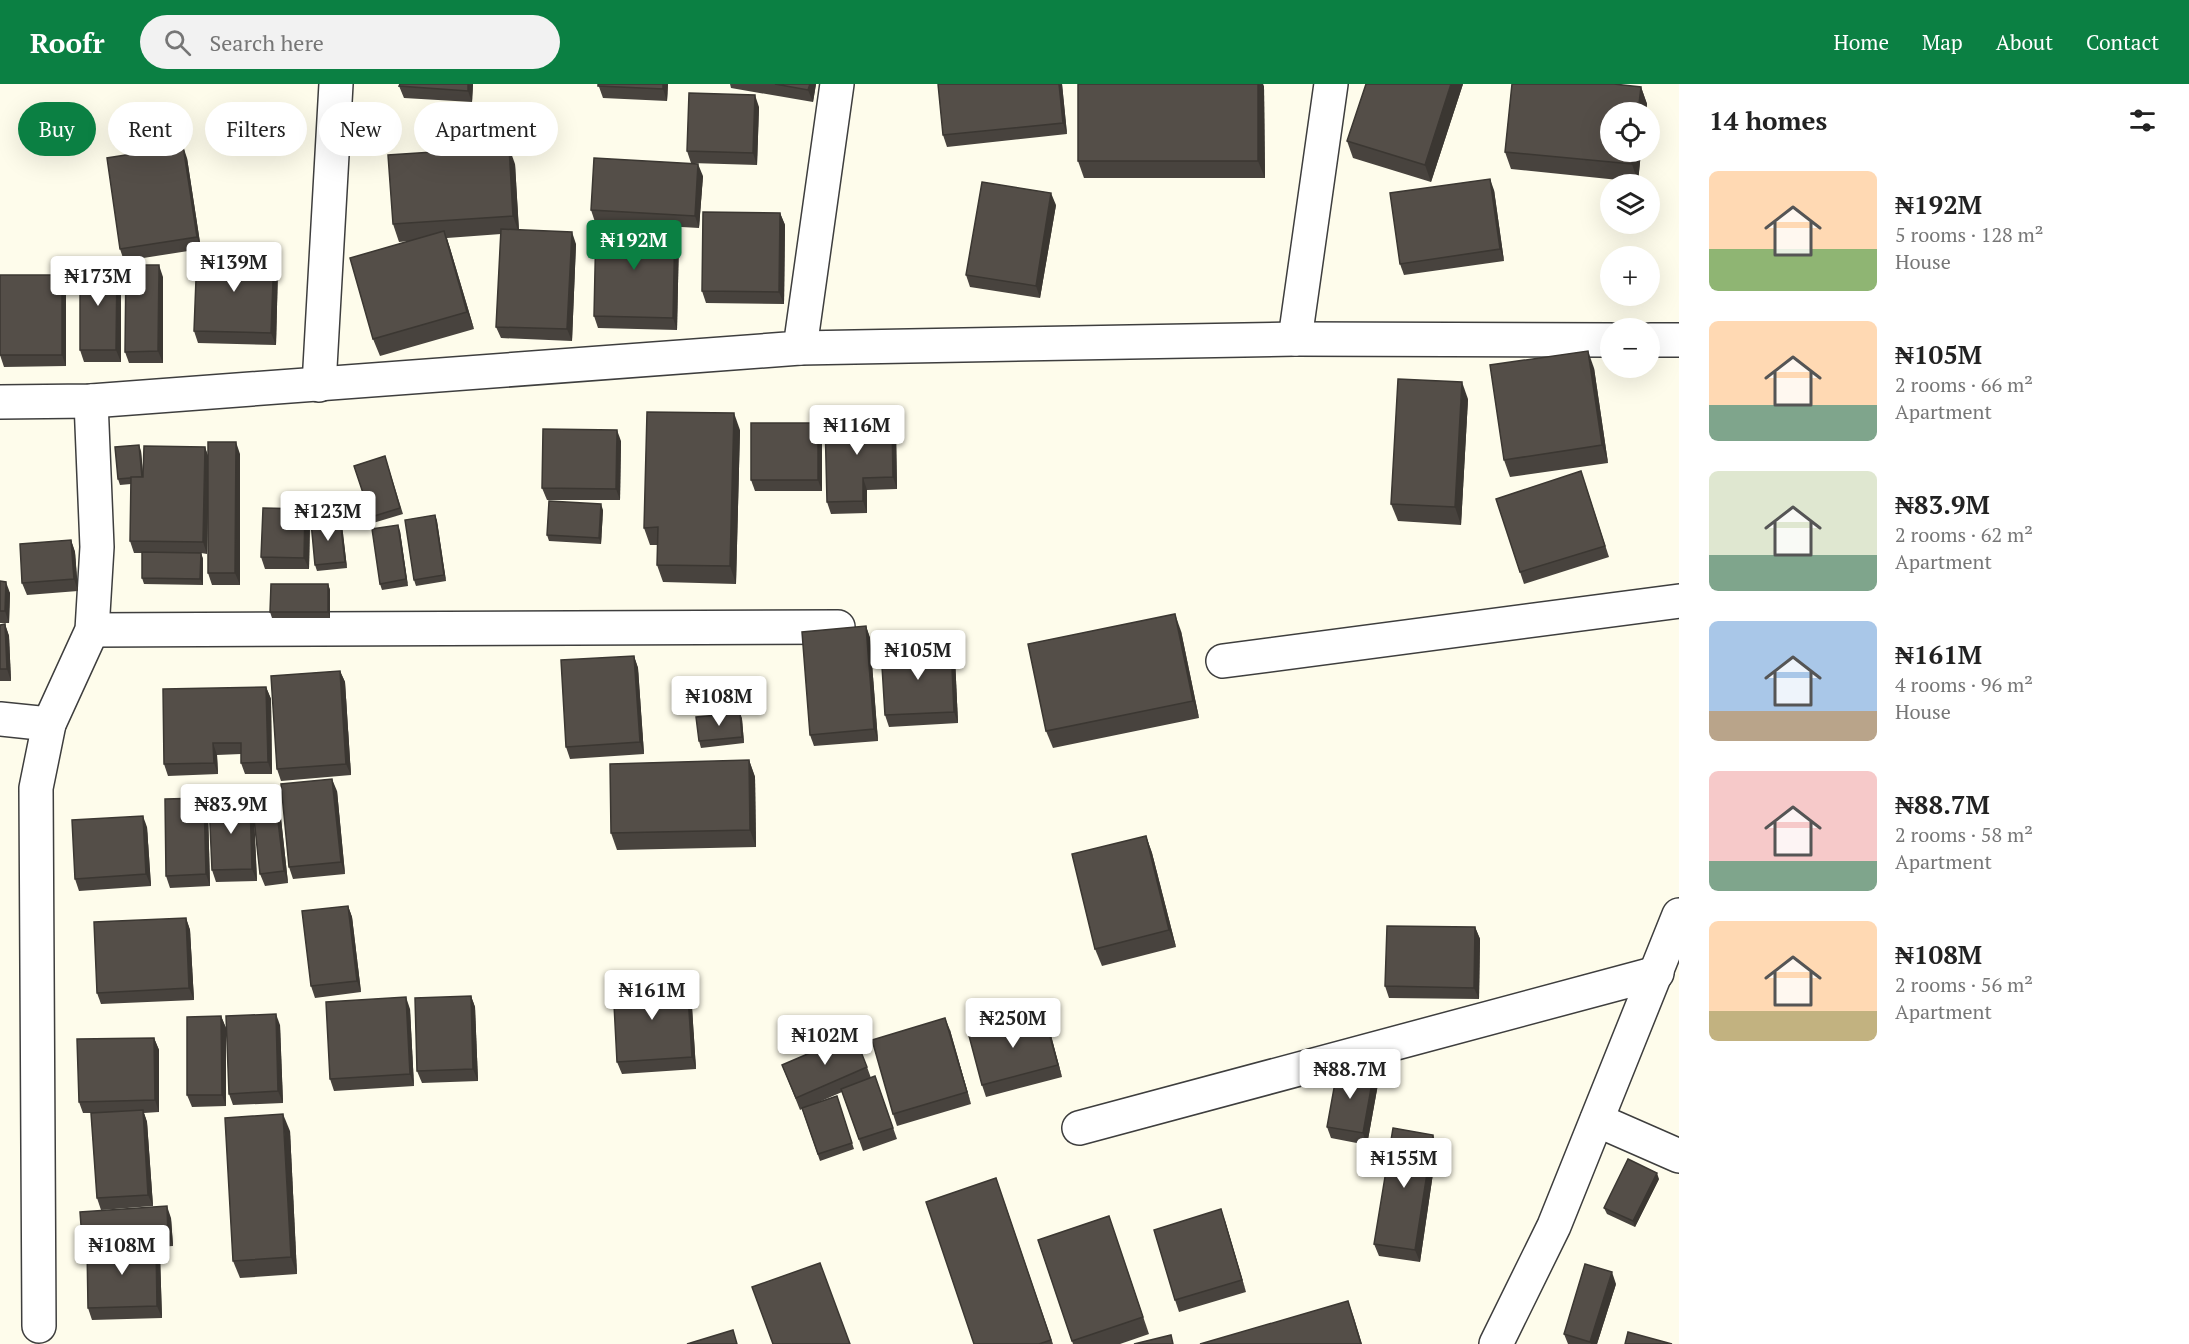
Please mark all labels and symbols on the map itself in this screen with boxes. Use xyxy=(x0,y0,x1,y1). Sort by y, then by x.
pin: ₦192M xyxy=(592,220,676,271)
pin: ₦139M xyxy=(192,242,276,293)
pin: ₦173M xyxy=(56,256,140,307)
pin: ₦116M xyxy=(815,405,899,456)
pin: ₦123M xyxy=(286,491,370,542)
pin: ₦105M xyxy=(876,630,960,681)
pin: ₦108M xyxy=(677,676,761,727)
pin: ₦83.9M xyxy=(182,784,280,835)
pin: ₦161M xyxy=(610,970,694,1021)
pin: ₦250M xyxy=(971,998,1055,1049)
pin: ₦102M xyxy=(783,1015,867,1066)
pin: ₦88.7M xyxy=(1301,1049,1399,1100)
pin: ₦155M xyxy=(1362,1138,1446,1189)
pin: ₦108M xyxy=(80,1225,164,1276)

